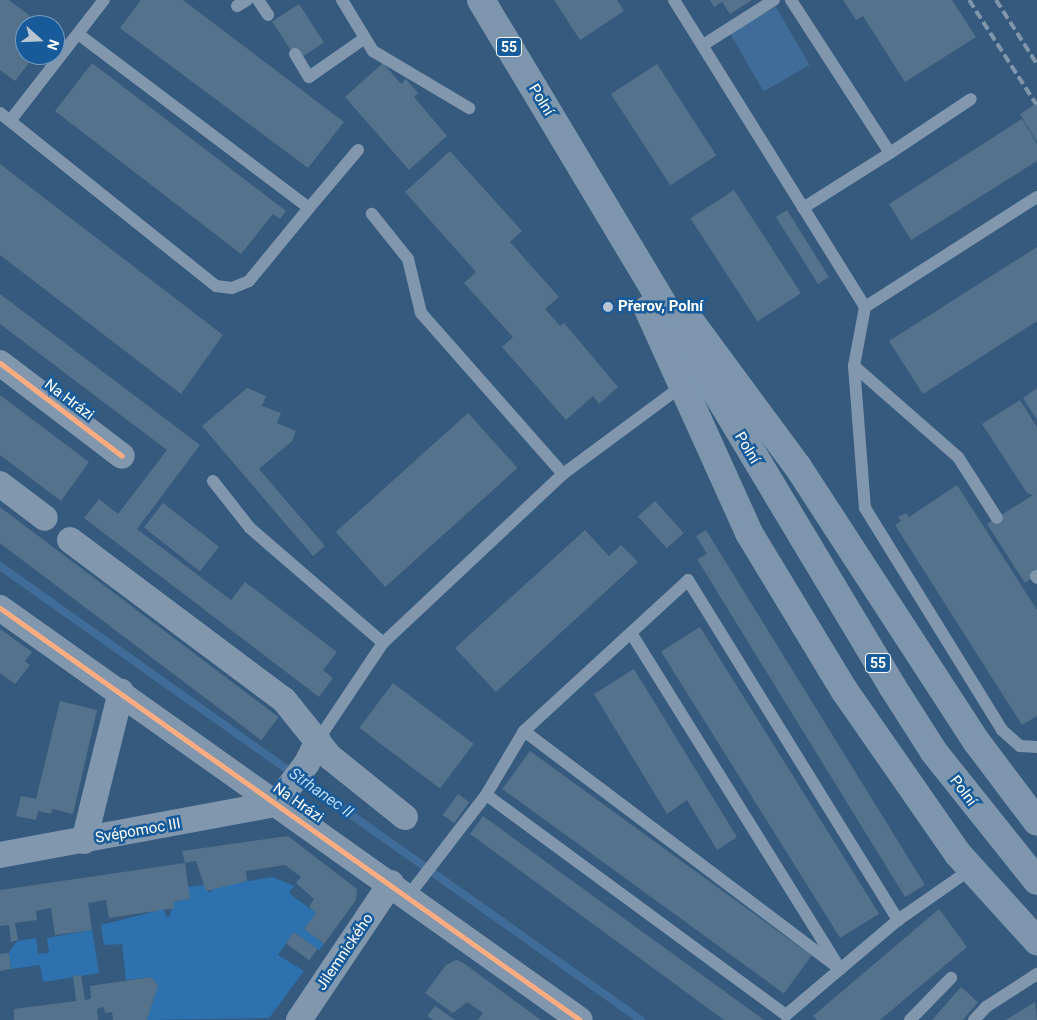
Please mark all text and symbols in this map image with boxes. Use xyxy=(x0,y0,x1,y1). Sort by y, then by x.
north arrow xyxy=(15,15,65,65)
road number: 55 xyxy=(495,36,523,58)
text: N xyxy=(44,37,62,52)
street label: Polní xyxy=(525,81,557,119)
place label: Přerov, Polní xyxy=(618,298,703,316)
marker: Přerov, Polní xyxy=(602,301,614,313)
street label: Na Hrázi xyxy=(41,376,97,424)
street label: Polní xyxy=(731,429,763,467)
road number: 55 xyxy=(864,651,892,674)
water label: Strhanec II xyxy=(285,764,357,822)
street label: Polní xyxy=(946,772,980,810)
street label: Na Hrázi xyxy=(269,779,327,827)
street label: Svépomoc III xyxy=(94,815,182,847)
street label: Jilemnického xyxy=(313,910,377,994)

